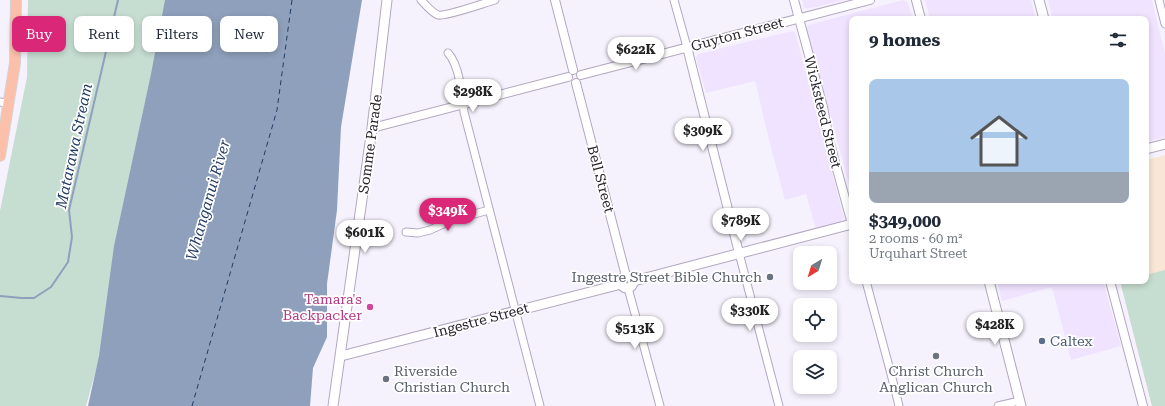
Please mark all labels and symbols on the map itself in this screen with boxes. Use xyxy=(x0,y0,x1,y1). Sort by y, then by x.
street label: Guyton Street xyxy=(689,14,785,54)
pin: $622K xyxy=(608,37,664,71)
street label: Wicksteed Street xyxy=(801,54,845,170)
pin: $298K xyxy=(445,79,501,113)
water label: Matarawa Stream xyxy=(52,82,96,211)
street label: Somme Parade xyxy=(355,93,385,195)
pin: $309K xyxy=(675,118,731,152)
water label: Whanganui River xyxy=(182,137,234,262)
street label: Bell Street xyxy=(584,143,618,215)
pin: $349K xyxy=(420,198,476,232)
pin: $789K xyxy=(713,208,769,242)
pin: $601K xyxy=(337,220,393,254)
north arrow xyxy=(793,246,837,290)
place label: Ingestre Street Bible Church xyxy=(571,269,762,285)
marker: Ingestre Street Bible Church xyxy=(765,272,775,282)
place label: Tamara's Backpacker xyxy=(283,291,362,323)
pin: $330K xyxy=(722,298,778,332)
street label: Ingestre Street xyxy=(431,300,531,340)
marker: Tamara's Backpacker xyxy=(365,302,375,312)
pin: $428K xyxy=(967,312,1023,346)
pin: $513K xyxy=(607,316,663,350)
place label: Caltex xyxy=(1050,333,1093,349)
marker: Caltex xyxy=(1037,336,1047,346)
marker: Christ Church Anglican Church xyxy=(931,351,941,361)
place label: Riverside Christian Church xyxy=(394,363,510,395)
place label: Christ Church Anglican Church xyxy=(879,363,993,395)
marker: Riverside Christian Church xyxy=(381,374,391,384)

